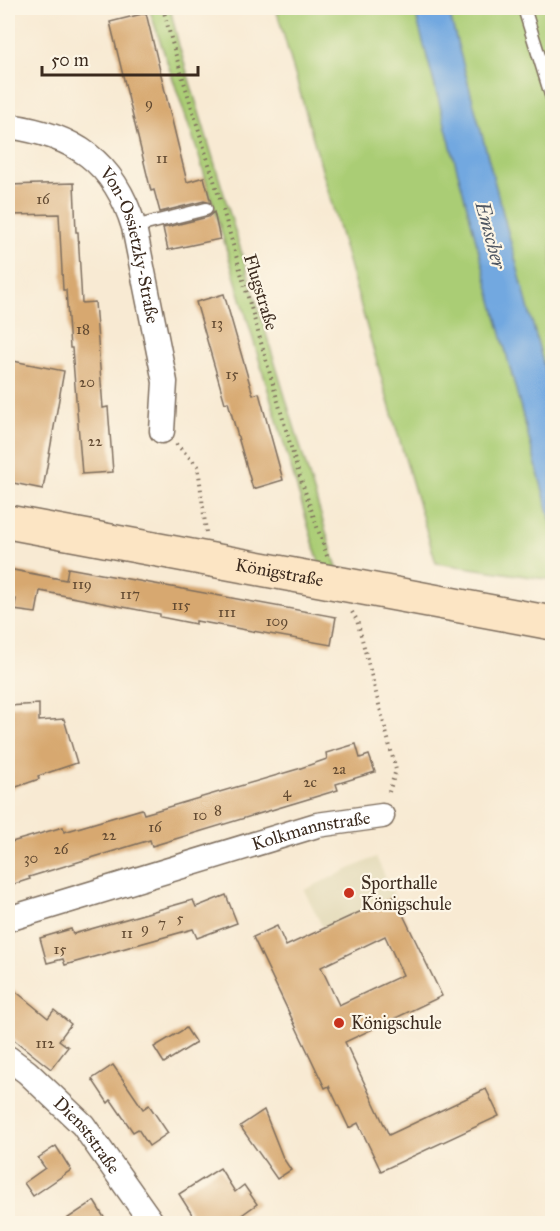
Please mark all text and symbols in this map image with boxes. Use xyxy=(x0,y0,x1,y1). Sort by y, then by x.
scale bar xyxy=(42,39,198,77)
text: 50 m xyxy=(51,49,89,71)
house number: 9 xyxy=(145,94,153,112)
house number: 11 xyxy=(156,149,168,167)
street label: Von-Ossietzky-Straße xyxy=(94,161,164,325)
house number: 16 xyxy=(36,190,51,208)
water label: Emscher xyxy=(470,198,512,273)
street label: Flugstraße xyxy=(238,251,283,333)
house number: 13 xyxy=(211,314,223,332)
house number: 18 xyxy=(76,320,90,338)
house number: 15 xyxy=(226,365,238,383)
house number: 20 xyxy=(79,373,95,391)
house number: 22 xyxy=(88,432,103,450)
street label: Königstraße xyxy=(234,553,325,591)
house number: 119 xyxy=(72,575,92,593)
house number: 117 xyxy=(120,585,140,603)
house number: 115 xyxy=(172,596,190,614)
house number: 111 xyxy=(218,603,236,621)
house number: 109 xyxy=(266,612,288,630)
house number: 2a xyxy=(332,760,347,778)
house number: 2c xyxy=(303,773,317,791)
house number: 4 xyxy=(283,783,292,801)
house number: 8 xyxy=(214,801,222,819)
house number: 10 xyxy=(193,806,207,824)
street label: Kolkmannstraße xyxy=(249,807,372,855)
house number: 16 xyxy=(148,818,163,836)
house number: 22 xyxy=(102,826,117,844)
house number: 26 xyxy=(53,840,70,858)
house number: 30 xyxy=(24,849,38,867)
place label: Sporthalle Königschule xyxy=(361,872,452,916)
marker: Sporthalle Königschule xyxy=(342,886,356,900)
house number: 5 xyxy=(177,909,184,927)
house number: 7 xyxy=(158,914,166,932)
house number: 9 xyxy=(141,919,149,937)
house number: 11 xyxy=(121,924,133,942)
house number: 15 xyxy=(54,940,66,958)
place label: Königschule xyxy=(351,1012,442,1035)
marker: Königschule xyxy=(332,1016,346,1030)
house number: 112 xyxy=(35,1034,55,1052)
street label: Dienststraße xyxy=(49,1092,125,1178)

